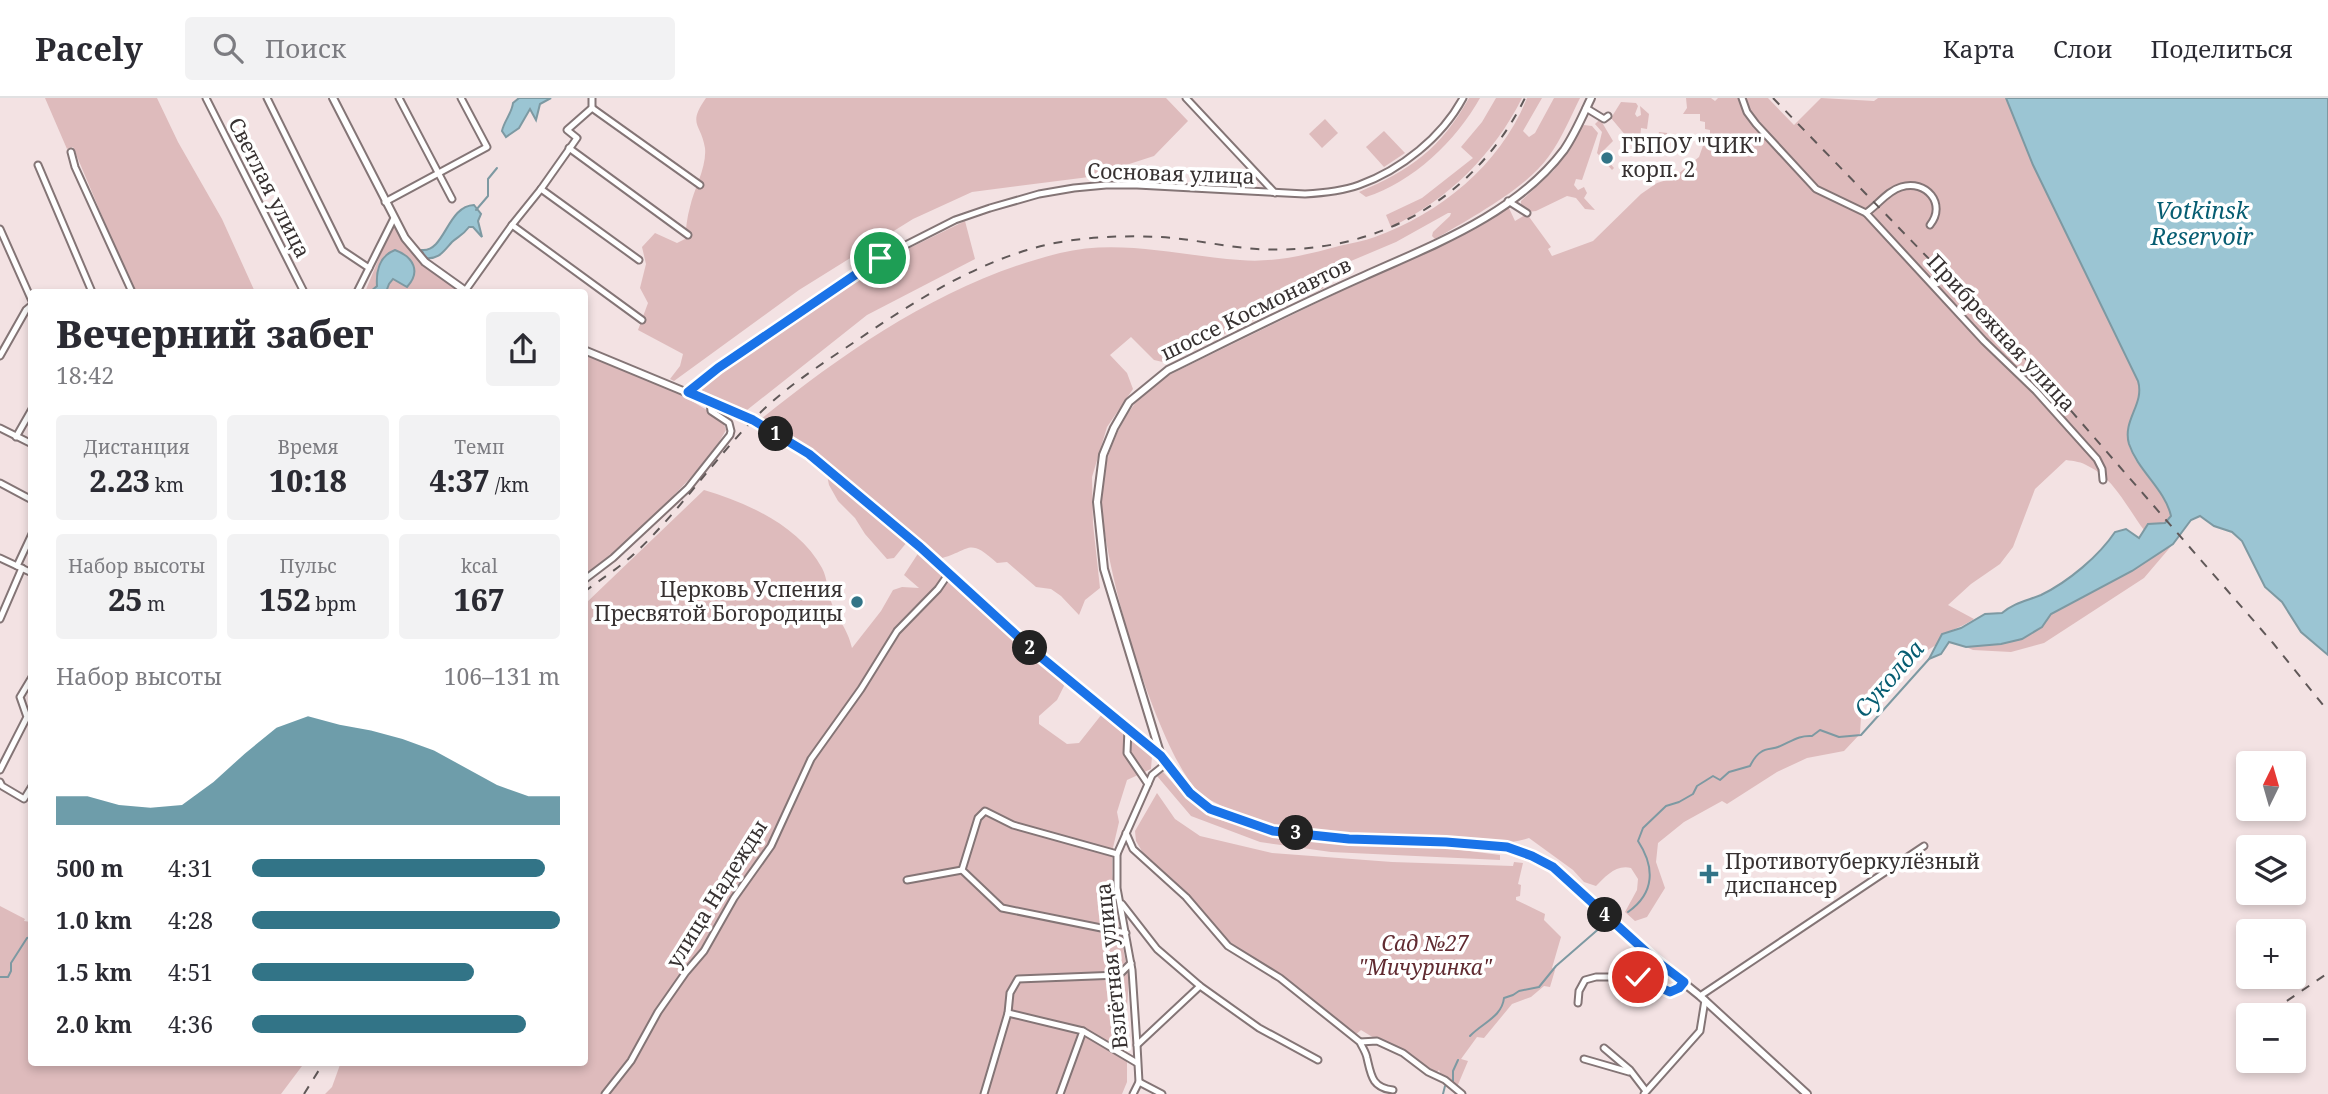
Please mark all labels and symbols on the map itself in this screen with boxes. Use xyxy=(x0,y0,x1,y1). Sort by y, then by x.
street label: Светлая улица xyxy=(222,113,317,263)
place label: ГБПОУ "ЧИК" корп. 2 xyxy=(1621,131,1762,183)
marker: ГБПОУ "ЧИК" корп. 2 xyxy=(1599,150,1615,166)
street label: Сосновая улица xyxy=(1087,156,1255,190)
water label: Votkinsk Reservoir xyxy=(2150,194,2254,252)
pin xyxy=(850,228,910,288)
street label: Прибрежная улица xyxy=(1921,247,2082,417)
street label: шоссе Космонавтов xyxy=(1156,250,1355,366)
pin: 1 xyxy=(758,416,794,452)
place label: Церковь Успения Пресвятой Богородицы xyxy=(594,575,843,627)
marker: Церковь Успения Пресвятой Богородицы xyxy=(849,594,865,610)
pin: 2 xyxy=(1012,630,1048,666)
water label: Суколда xyxy=(1846,633,1931,724)
north arrow xyxy=(2236,751,2306,821)
street label: улица Надежды xyxy=(659,814,773,973)
pin: 3 xyxy=(1278,816,1314,850)
place label: Противотуберкулёзный диспансер xyxy=(1725,847,1980,899)
marker: Противотуберкулёзный диспансер xyxy=(1699,864,1719,884)
street label: Взлётная улица xyxy=(1088,881,1134,1051)
pin: 4 xyxy=(1588,898,1622,932)
park label: Сад №27 "Мичуринка" xyxy=(1358,929,1493,981)
pin xyxy=(1608,947,1668,1007)

